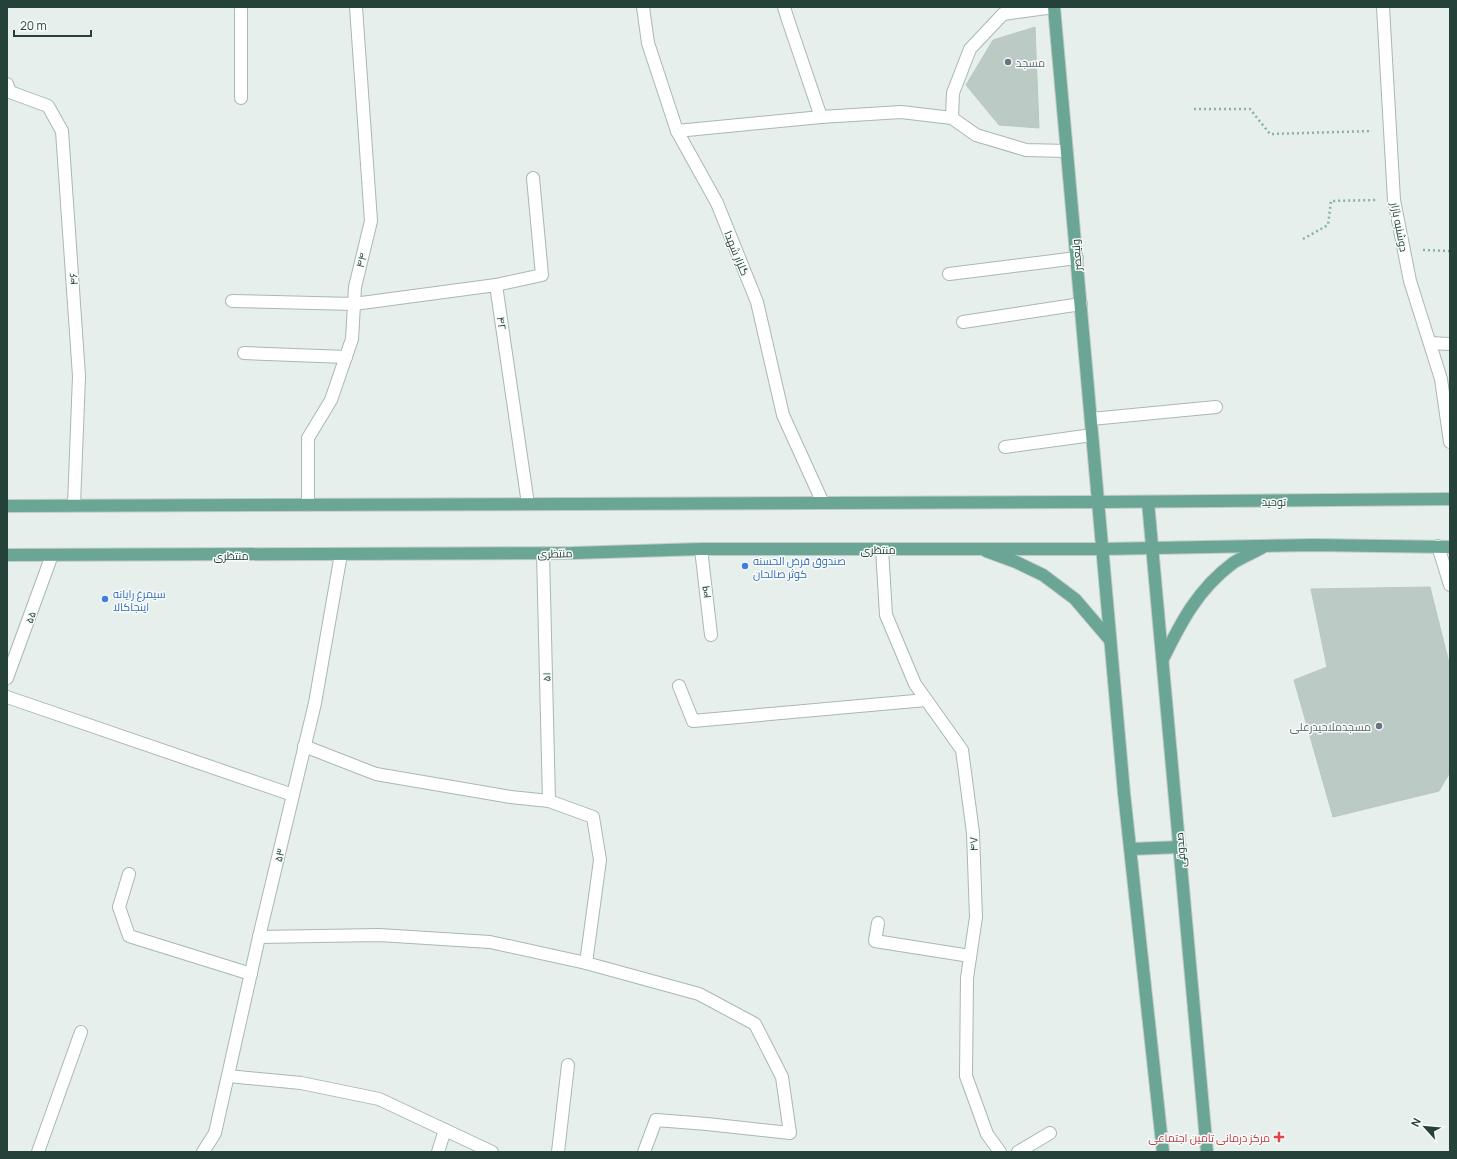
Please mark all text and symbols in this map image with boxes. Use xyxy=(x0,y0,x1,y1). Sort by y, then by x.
scale bar xyxy=(14,12,91,38)
text: 20 m xyxy=(20,17,47,34)
place label: مسجد xyxy=(1016,55,1045,70)
marker: مسجد xyxy=(1003,57,1013,67)
street label: دوشنبه بازار xyxy=(1388,200,1412,253)
street label: گلزار شهدا xyxy=(721,228,753,278)
street label: ولیعصر xyxy=(1067,239,1085,272)
street label: ۴۴ xyxy=(352,251,370,269)
street label: ۴۶ xyxy=(65,272,81,286)
street label: ۴۲ xyxy=(494,315,510,331)
street label: توحید xyxy=(1262,494,1286,509)
street label: منتظری xyxy=(861,542,895,557)
street label: منتظری xyxy=(537,545,573,561)
street label: منتظری xyxy=(214,548,248,563)
place label: صندوق قرض الحسنه کوثر صالحان xyxy=(753,553,846,581)
marker: صندوق قرض الحسنه کوثر صالحان xyxy=(740,561,750,571)
street label: ۴۹ xyxy=(698,585,714,599)
place label: سیمرغ رایانه اینجاکالا xyxy=(113,586,166,614)
marker: سیمرغ رایانه اینجاکالا xyxy=(100,594,110,604)
street label: ۵۵ xyxy=(21,609,39,625)
street label: ۵۱ xyxy=(538,672,554,682)
place label: مسجدملاحیدرعلی xyxy=(1290,719,1371,734)
marker: مسجدملاحیدرعلی xyxy=(1374,721,1384,731)
street label: صدوقی xyxy=(1171,832,1189,868)
street label: ۴۷ xyxy=(965,837,981,851)
street label: ۵۳ xyxy=(270,847,288,863)
north arrow xyxy=(1405,1107,1445,1147)
text: N xyxy=(1407,1115,1424,1129)
place label: مرکز درمانی تامین اجتماعی xyxy=(1148,1130,1270,1145)
marker: مرکز درمانی تامین اجتماعی xyxy=(1273,1131,1285,1143)

